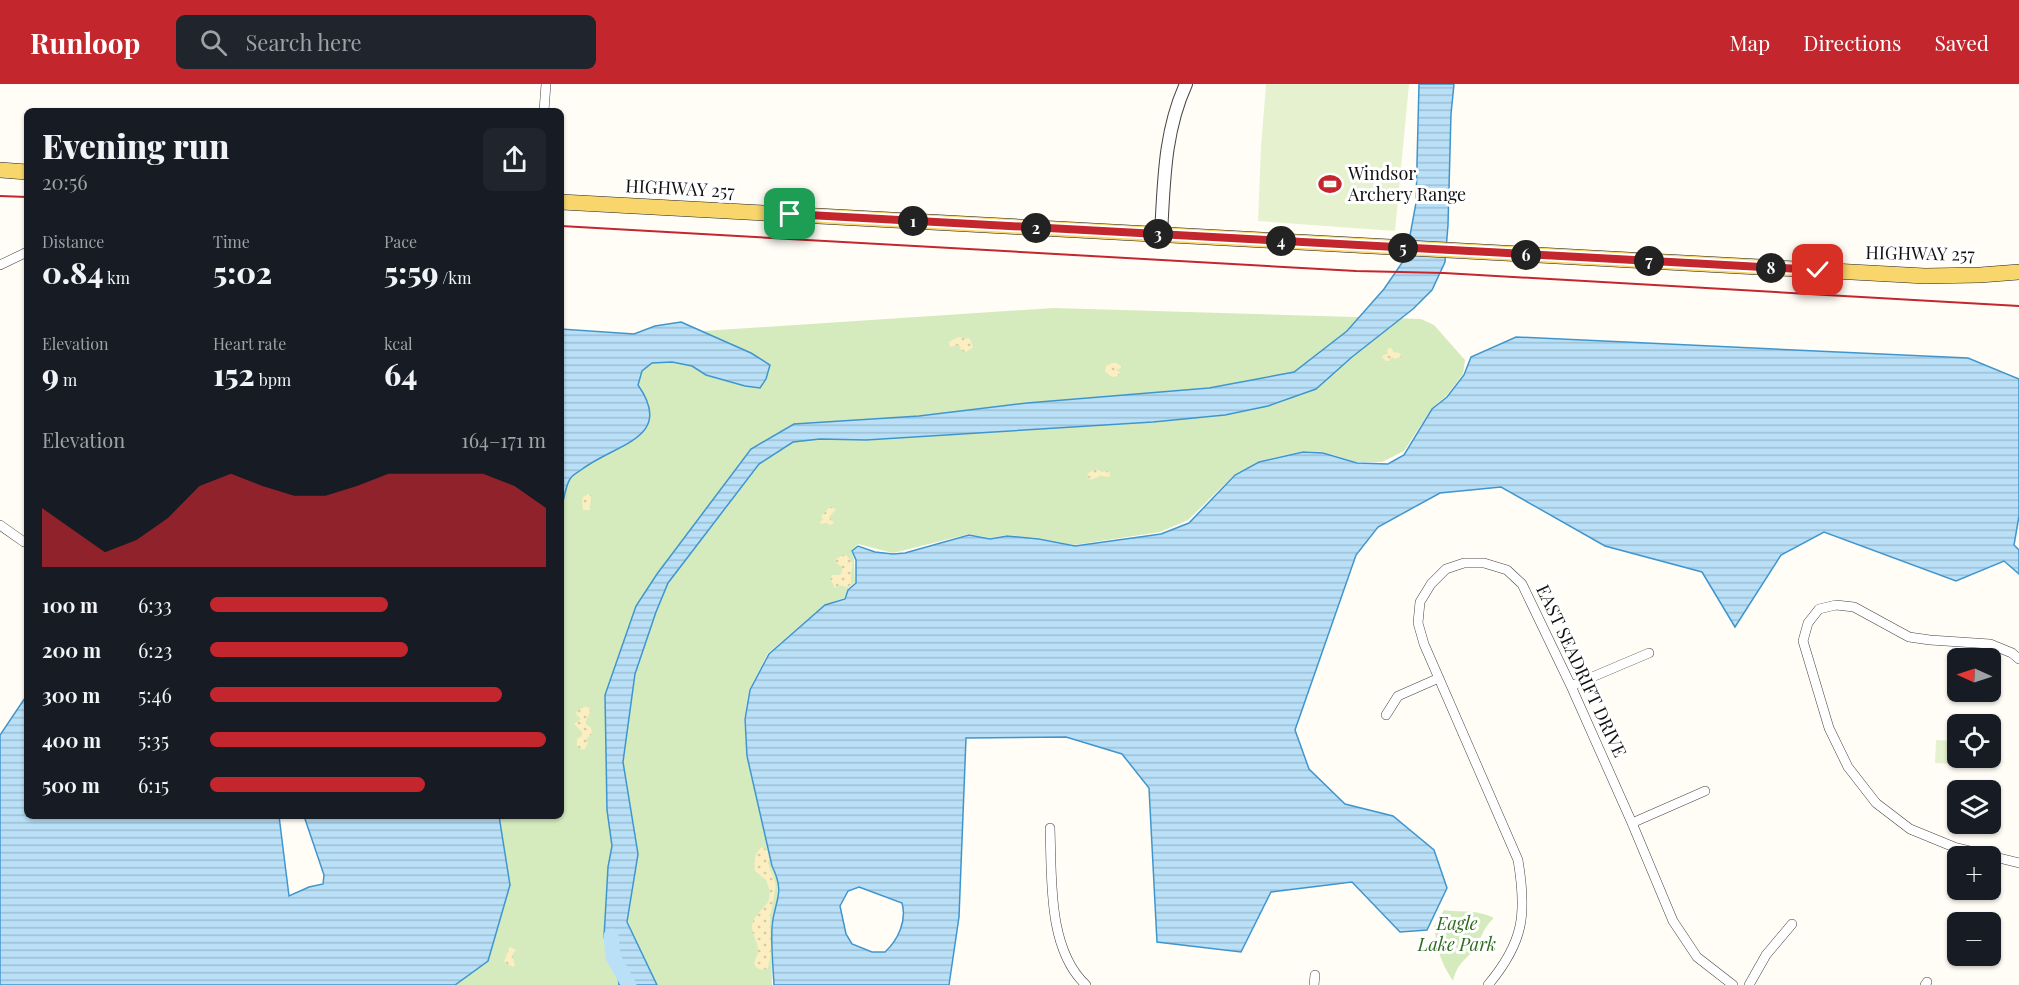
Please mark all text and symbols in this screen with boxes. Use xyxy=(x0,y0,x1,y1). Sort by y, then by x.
search box xyxy=(176,15,596,69)
text: Runloop xyxy=(30,24,140,61)
icon: search xyxy=(197,26,230,59)
text: Search here xyxy=(245,27,362,57)
text: Map xyxy=(1729,28,1770,56)
text: Directions xyxy=(1803,28,1901,56)
text: Saved xyxy=(1934,28,1989,56)
text: Evening run xyxy=(42,123,229,167)
button: share xyxy=(483,128,546,191)
place label: Windsor Archery Range xyxy=(1347,161,1466,206)
text: 20:56 xyxy=(42,168,88,195)
sports icon: Windsor Archery Range xyxy=(1317,171,1343,197)
street label: HIGHWAY 257 xyxy=(625,173,736,203)
pin xyxy=(764,188,815,239)
icon: arrive xyxy=(773,197,806,230)
pin: 1 xyxy=(898,206,928,236)
text: 1 xyxy=(910,210,916,231)
pin: 2 xyxy=(1021,213,1051,243)
text: 2 xyxy=(1032,217,1040,238)
pin: 3 xyxy=(1143,219,1173,249)
text: 3 xyxy=(1154,223,1162,244)
pin: 4 xyxy=(1266,226,1296,256)
text: 4 xyxy=(1277,230,1285,251)
text: Distance xyxy=(42,231,104,252)
text: Time xyxy=(213,231,250,252)
text: Pace xyxy=(384,231,417,252)
pin: 5 xyxy=(1388,233,1418,263)
text: 5 xyxy=(1399,237,1407,258)
pin: 6 xyxy=(1511,240,1541,270)
street label: HIGHWAY 257 xyxy=(1865,240,1976,266)
text: 6 xyxy=(1522,244,1530,265)
pin xyxy=(1792,244,1843,295)
pin: 7 xyxy=(1634,246,1664,276)
text: 7 xyxy=(1645,250,1653,271)
text: 0.84 xyxy=(42,252,103,292)
text: 5:02 xyxy=(213,252,272,292)
text: 5:59 xyxy=(384,252,438,292)
pin: 8 xyxy=(1756,253,1786,283)
icon: check xyxy=(1801,253,1834,286)
text: 8 xyxy=(1767,257,1775,278)
text: km xyxy=(103,267,130,288)
text: /km xyxy=(438,267,471,288)
text: Elevation xyxy=(42,333,109,354)
text: Heart rate xyxy=(213,333,286,354)
text: kcal xyxy=(384,333,413,354)
text: 9 xyxy=(42,354,59,394)
text: 152 xyxy=(213,354,255,394)
text: 64 xyxy=(384,354,417,394)
text: m xyxy=(59,369,77,390)
text: bpm xyxy=(255,369,291,390)
text: Elevation xyxy=(42,426,125,453)
text: 164–171 m xyxy=(461,426,546,453)
street label: EAST SEADRIFT DRIVE xyxy=(1531,580,1633,761)
text: 100 m xyxy=(42,591,98,618)
text: 6:33 xyxy=(138,591,172,618)
text: 200 m xyxy=(42,636,101,663)
text: 6:23 xyxy=(138,636,172,663)
north arrow xyxy=(1947,648,2001,702)
map controls xyxy=(1947,648,2001,966)
text: 300 m xyxy=(42,681,100,708)
text: 5:46 xyxy=(138,681,172,708)
button: locate xyxy=(1947,714,2001,768)
text: 400 m xyxy=(42,726,101,753)
text: 5:35 xyxy=(138,726,169,753)
text: 500 m xyxy=(42,771,100,798)
text: 6:15 xyxy=(138,771,169,798)
button: layers xyxy=(1947,780,2001,834)
button: + xyxy=(1947,846,2001,900)
park label: Eagle Lake Park xyxy=(1417,911,1496,956)
button: − xyxy=(1947,912,2001,966)

